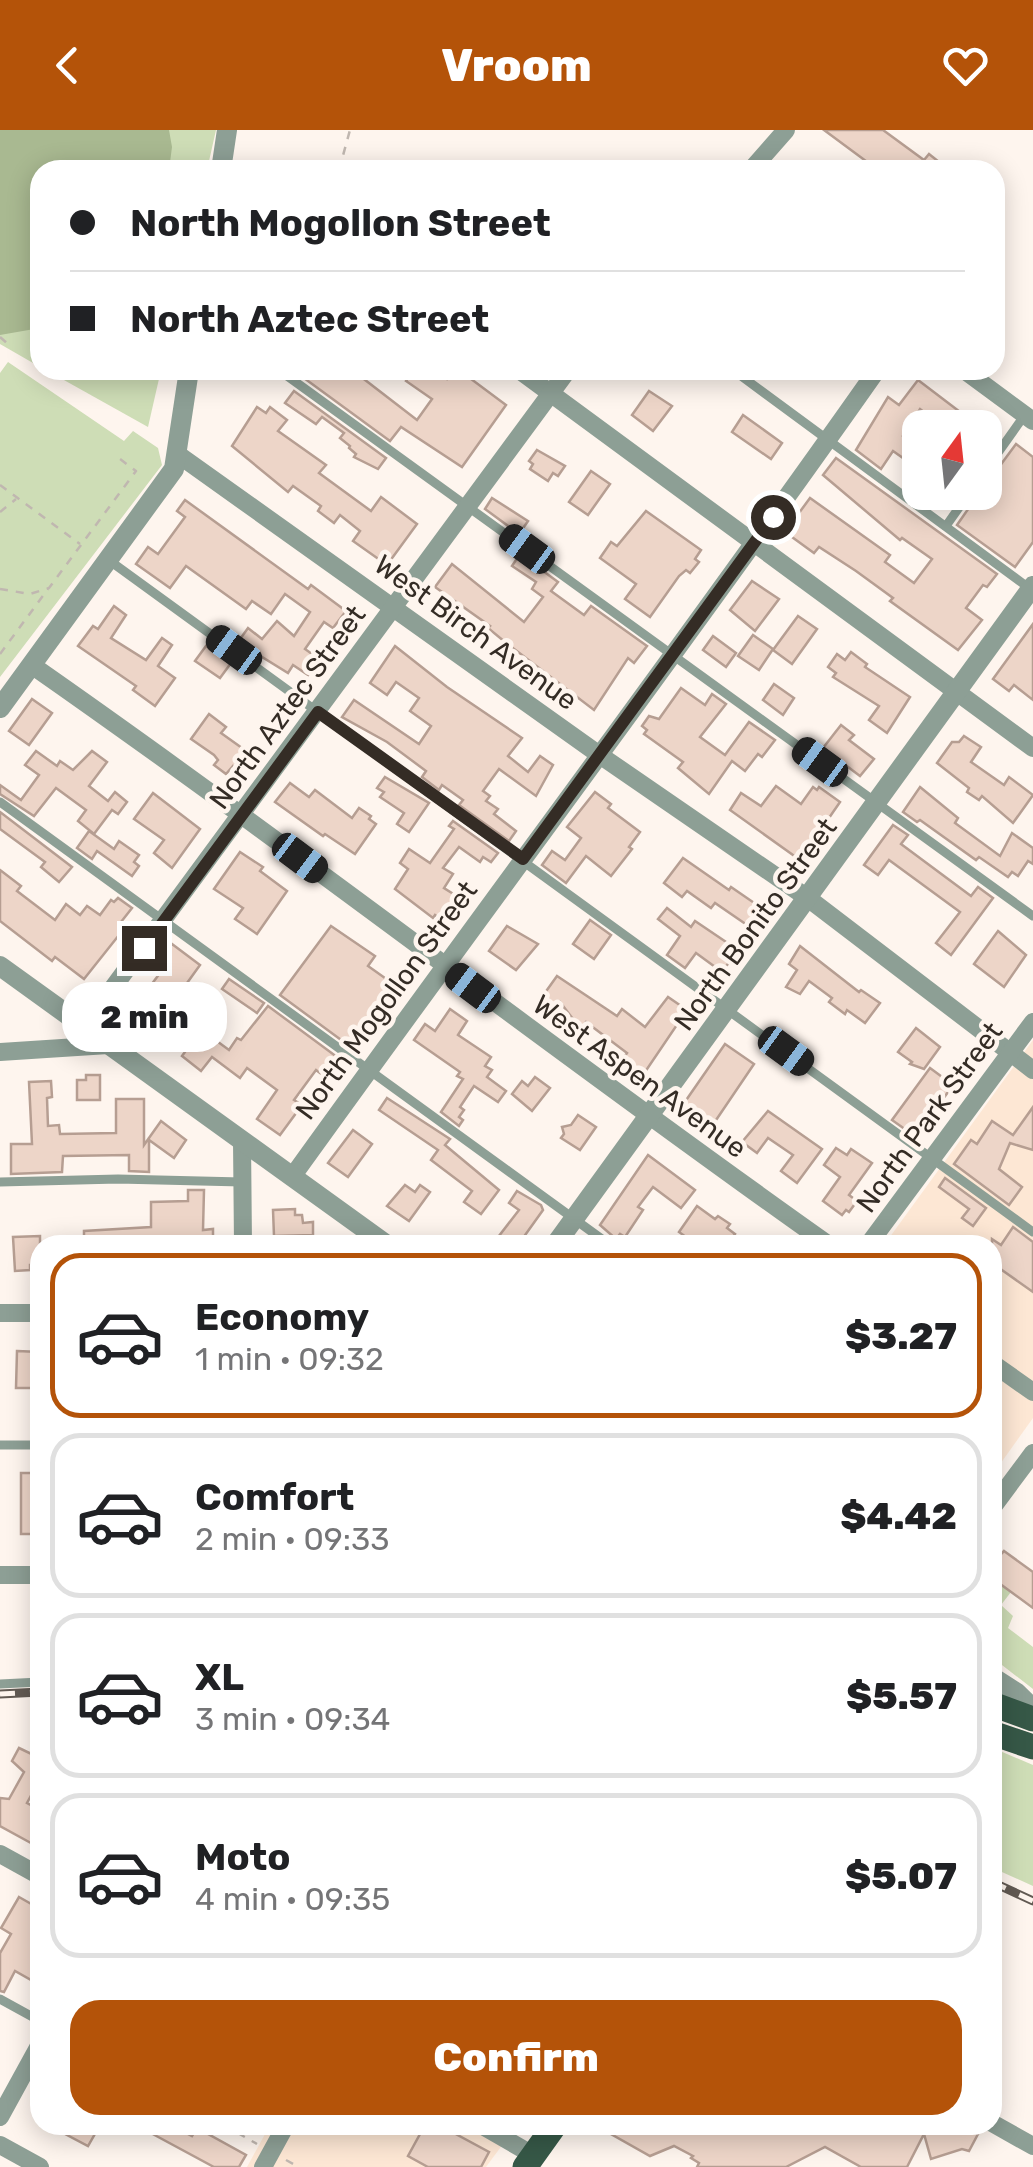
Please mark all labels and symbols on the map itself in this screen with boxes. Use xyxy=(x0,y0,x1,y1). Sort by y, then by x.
north arrow xyxy=(902,410,1002,510)
route start xyxy=(751,495,796,540)
car xyxy=(494,519,560,579)
street label: West Birch Avenue xyxy=(368,548,583,717)
street label: North Aztec Street xyxy=(203,599,372,815)
car xyxy=(201,620,267,680)
car xyxy=(787,732,853,792)
street label: North Bonito Street xyxy=(667,812,844,1037)
car xyxy=(267,828,333,888)
street label: North Mogollon Street xyxy=(289,875,484,1126)
route end xyxy=(122,926,167,971)
car xyxy=(440,958,506,1018)
callout: 2 min xyxy=(62,983,226,1053)
street label: West Aspen Avenue xyxy=(527,988,753,1165)
street label: North Park Street xyxy=(849,1016,1009,1219)
car xyxy=(753,1021,819,1081)

